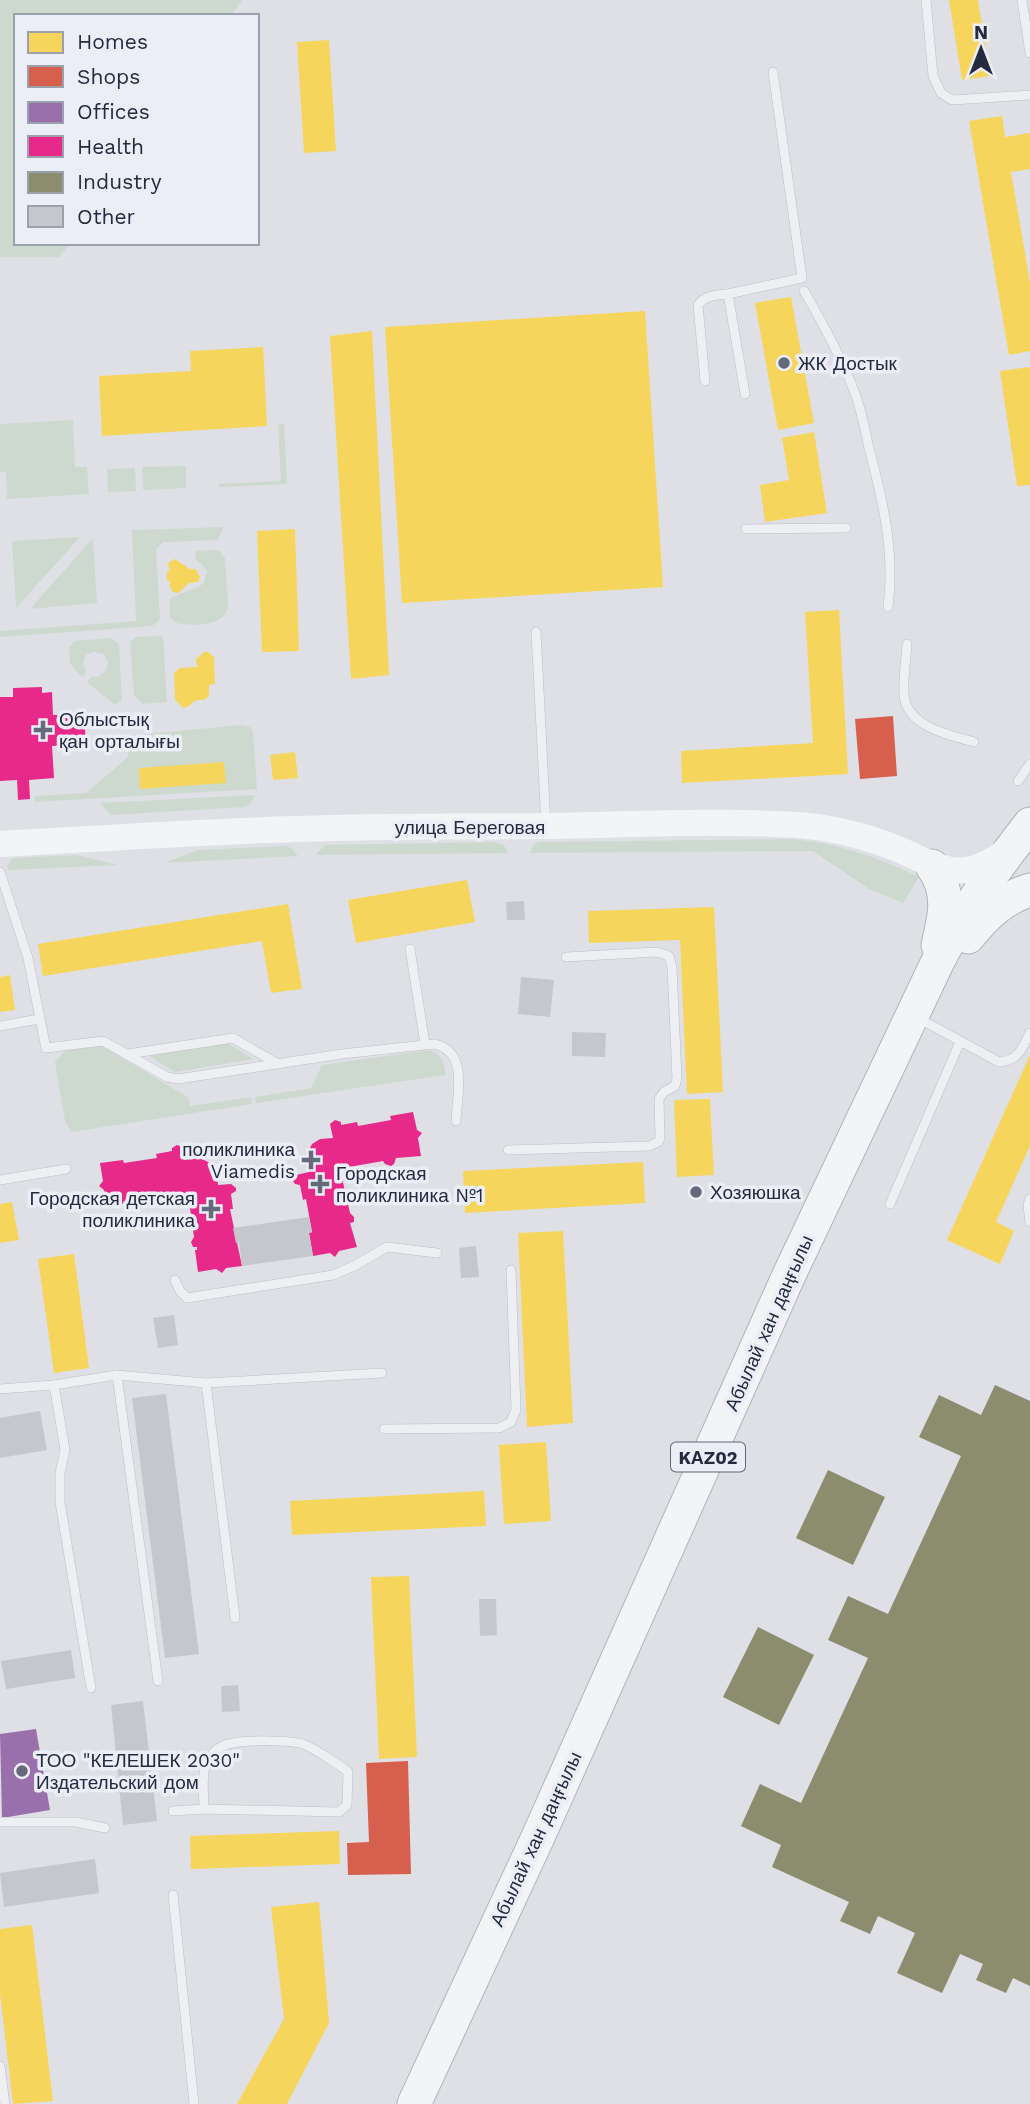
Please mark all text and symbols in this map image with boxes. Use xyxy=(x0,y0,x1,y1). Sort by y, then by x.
legend xyxy=(14,14,259,245)
north arrow xyxy=(946,14,1016,84)
text: N xyxy=(974,21,988,44)
text: Homes xyxy=(77,29,148,54)
text: Shops xyxy=(77,64,140,89)
text: Offices xyxy=(77,99,150,124)
text: Health xyxy=(77,134,144,159)
text: Industry xyxy=(77,169,162,194)
text: Other xyxy=(77,204,136,229)
place label: ЖК Достык xyxy=(798,352,898,375)
marker: ЖК Достык xyxy=(776,355,792,371)
place label: Облыстық қан орталығы xyxy=(59,708,180,753)
marker: Облыстық қан орталығы xyxy=(33,720,53,740)
street label: улица Береговая xyxy=(395,816,545,839)
place label: поликлиника Viamedis xyxy=(182,1138,295,1183)
marker: поликлиника Viamedis xyxy=(301,1150,321,1170)
place label: Городская поликлиника №1 xyxy=(336,1162,483,1207)
marker: Городская поликлиника №1 xyxy=(310,1174,330,1194)
place label: Хозяюшка xyxy=(710,1181,801,1204)
marker: Хозяюшка xyxy=(688,1184,704,1200)
place label: Городская детская поликлиника xyxy=(29,1187,195,1232)
marker: Городская детская поликлиника xyxy=(201,1199,221,1219)
street label: Абылай хан даңғылы xyxy=(720,1231,818,1415)
road number: KАZ02 xyxy=(671,1442,745,1472)
street label: Абылай хан даңғылы xyxy=(485,1748,587,1930)
place label: ТОО "КЕЛЕШЕК 2030" Издательский дом xyxy=(36,1749,240,1794)
marker: ТОО "КЕЛЕШЕК 2030" Издательский дом xyxy=(14,1763,30,1779)

